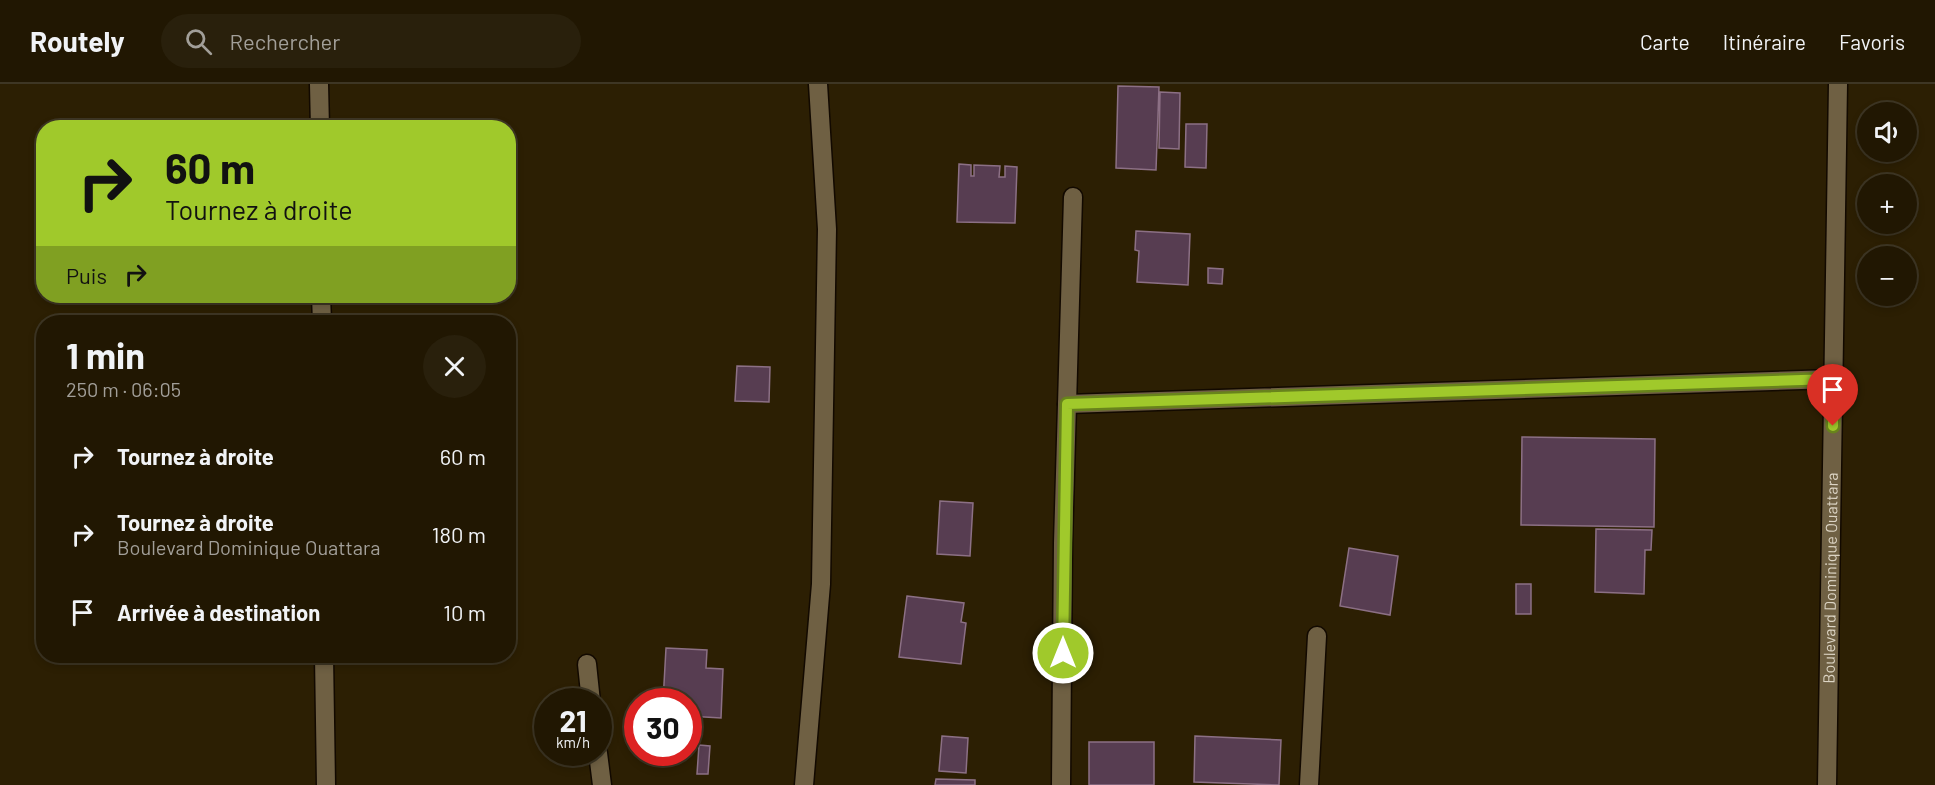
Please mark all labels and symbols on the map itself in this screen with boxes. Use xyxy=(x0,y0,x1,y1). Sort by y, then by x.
pin xyxy=(1807,364,1858,426)
street label: Boulevard Dominique Ouattara xyxy=(1819,472,1841,684)
position arrow xyxy=(1031,621,1095,685)
speed limit sign: 30 xyxy=(624,688,702,766)

